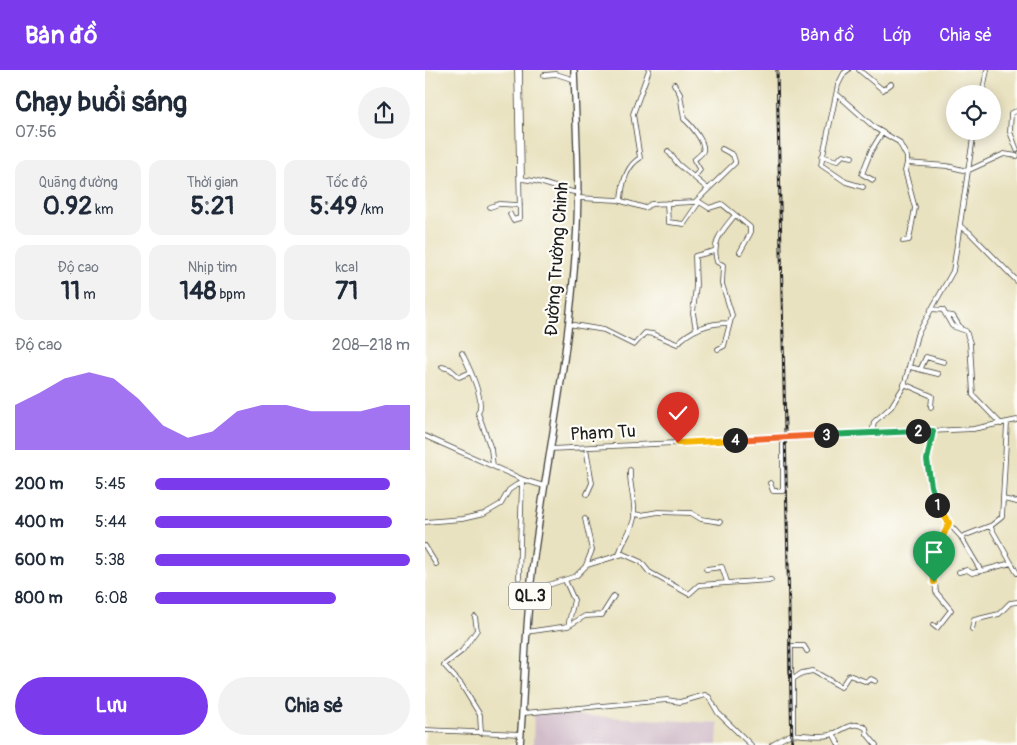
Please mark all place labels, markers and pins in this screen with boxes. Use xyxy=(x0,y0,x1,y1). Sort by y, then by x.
pin xyxy=(657,392,699,443)
pin: 2 xyxy=(905,418,931,444)
pin: 3 xyxy=(813,422,839,448)
pin: 4 xyxy=(723,428,747,452)
pin: 1 xyxy=(925,492,949,518)
pin xyxy=(913,531,955,582)

